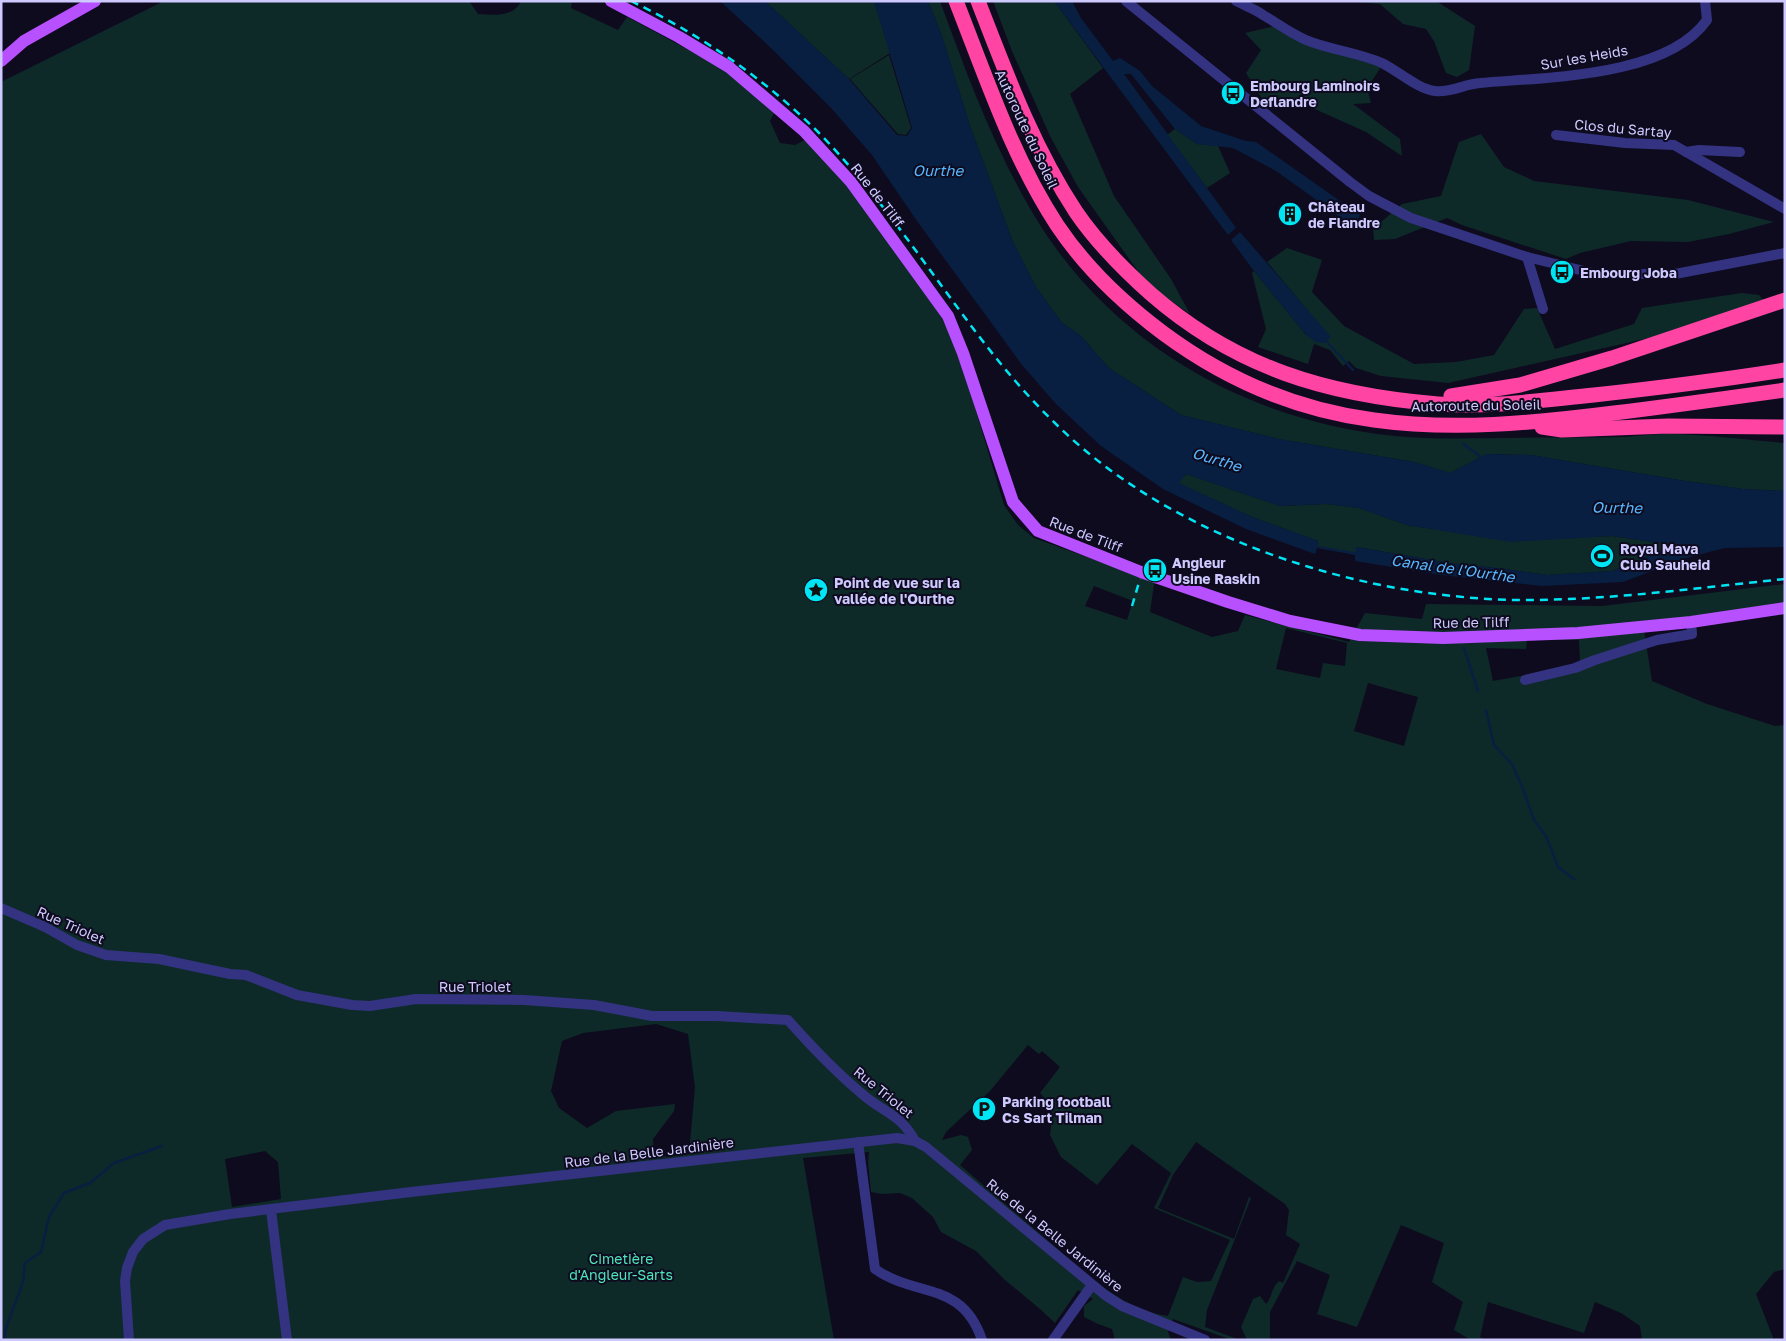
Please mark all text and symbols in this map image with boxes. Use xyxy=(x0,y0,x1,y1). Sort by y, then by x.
street label: Sur les Heids xyxy=(1539,41,1629,73)
street label: Autoroute du Soleil xyxy=(992,67,1062,191)
place label: Embourg Laminoirs Deflandre xyxy=(1250,77,1380,110)
bus stop icon: Embourg Laminoirs Deflandre xyxy=(1220,80,1246,106)
street label: Clos du Sartay xyxy=(1574,115,1672,141)
street label: Rue de Tilff xyxy=(848,160,908,230)
water label: Ourthe xyxy=(913,161,964,179)
place label: Château de Flandre xyxy=(1308,198,1380,231)
building icon: Château de Flandre xyxy=(1277,201,1303,227)
bus stop icon: Embourg Joba xyxy=(1549,259,1575,285)
place label: Embourg Joba xyxy=(1580,264,1677,281)
street label: Autoroute du Soleil xyxy=(1411,395,1541,415)
water label: Ourthe xyxy=(1190,443,1245,475)
water label: Ourthe xyxy=(1592,498,1644,516)
street label: Rue de Tilff xyxy=(1047,512,1125,556)
place label: Royal Mava Club Sauheid xyxy=(1620,540,1710,573)
sports icon: Royal Mava Club Sauheid xyxy=(1589,543,1615,569)
water label: Canal de l'Ourthe xyxy=(1390,550,1517,586)
place label: Angleur Usine Raskin xyxy=(1172,554,1260,587)
bus stop icon: Angleur Usine Raskin xyxy=(1142,557,1168,583)
place label: Point de vue sur la vallée de l'Ourthe xyxy=(834,574,960,607)
place icon: Point de vue sur la vallée de l'Ourthe xyxy=(803,577,829,603)
street label: Rue de Tilff xyxy=(1433,613,1509,631)
street label: Rue Triolet xyxy=(34,903,108,947)
street label: Rue Triolet xyxy=(439,978,511,995)
street label: Rue Triolet xyxy=(851,1063,917,1121)
place label: Parking football Cs Sart Tilman xyxy=(1002,1093,1111,1126)
parking icon: Parking football Cs Sart Tilman xyxy=(971,1096,997,1122)
street label: Rue de la Belle Jardinière xyxy=(563,1133,735,1171)
street label: Rue de la Belle Jardinière xyxy=(983,1175,1127,1295)
park label: Cimetière d'Angleur-Sarts xyxy=(569,1250,673,1283)

